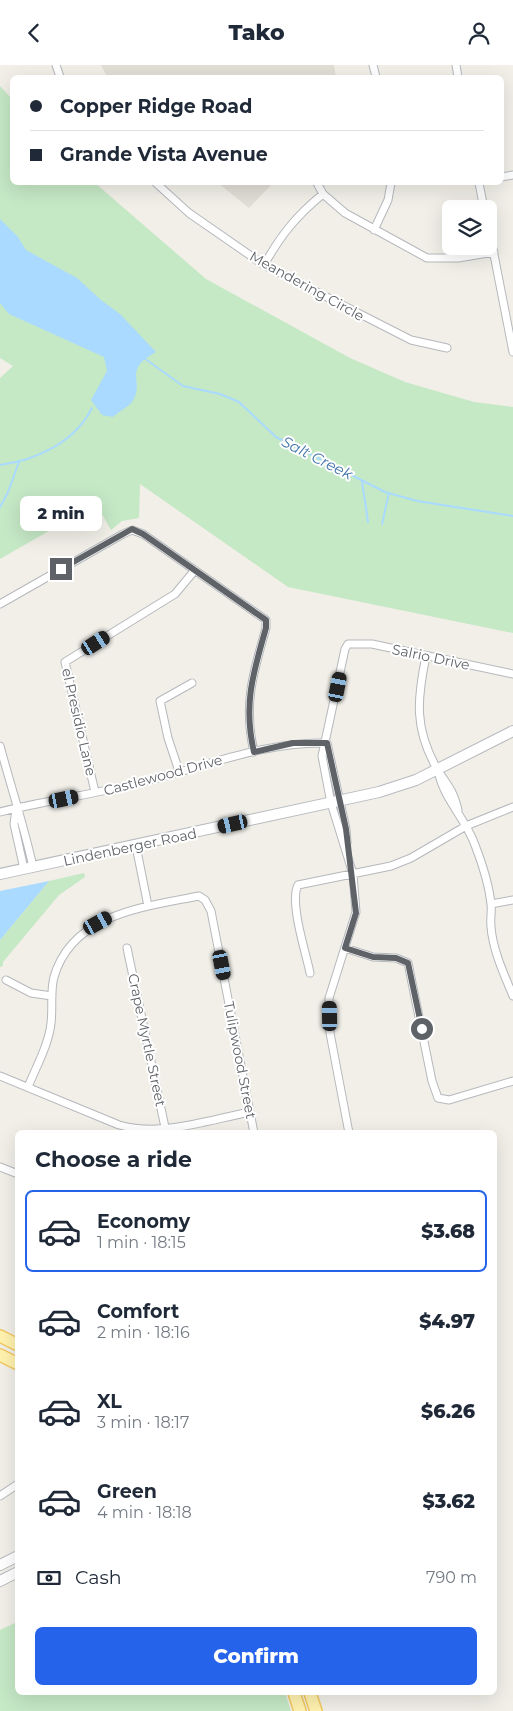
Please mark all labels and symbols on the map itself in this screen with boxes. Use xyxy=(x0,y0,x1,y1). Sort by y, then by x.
street label: Meandering Circle xyxy=(246,247,368,325)
water label: Salt Creek xyxy=(279,432,357,484)
callout: 2 min xyxy=(20,497,102,531)
route end xyxy=(50,558,72,580)
car xyxy=(79,629,112,657)
street label: Salrio Drive xyxy=(390,640,472,674)
street label: el Presidio Lane xyxy=(58,666,100,778)
car xyxy=(327,671,348,703)
street label: Castlewood Drive xyxy=(102,750,224,800)
car xyxy=(47,789,80,809)
car xyxy=(216,813,249,835)
street label: Lindenberger Road xyxy=(62,824,198,870)
car xyxy=(81,909,114,937)
car xyxy=(211,949,232,981)
street label: Crape Myrtle Street xyxy=(124,972,170,1108)
street label: Tulipwood Street xyxy=(220,1000,260,1121)
car xyxy=(322,1001,337,1031)
route start xyxy=(411,1018,433,1040)

